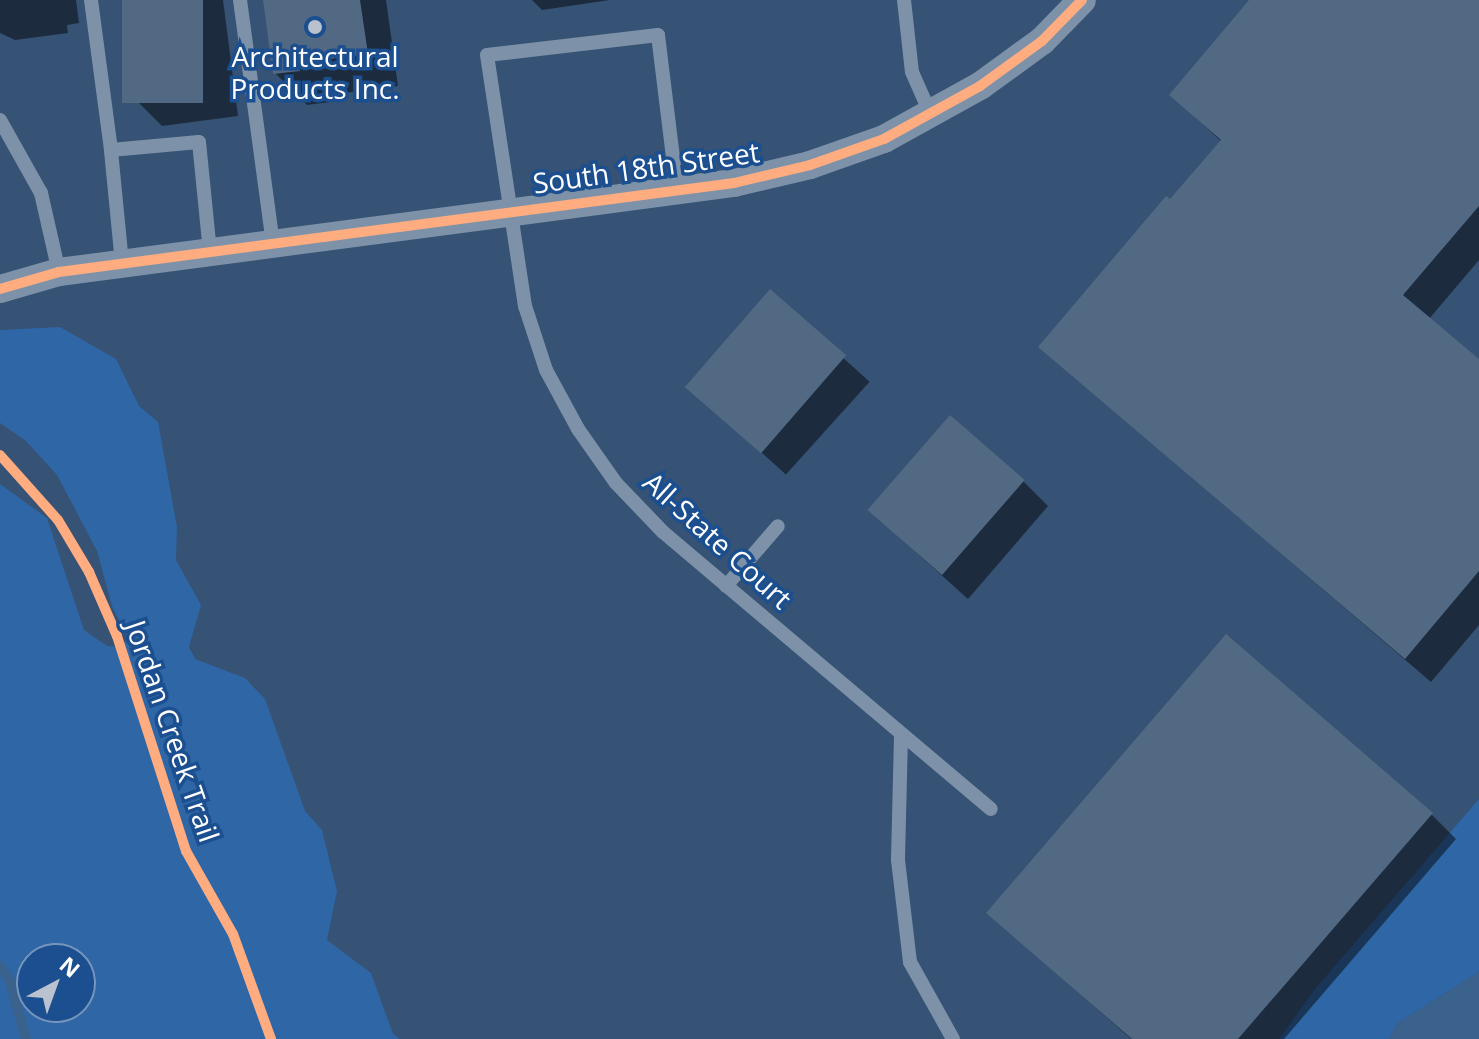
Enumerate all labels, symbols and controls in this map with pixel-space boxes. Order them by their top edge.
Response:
marker: Architectural Products Inc. [306,18,324,36]
place label: Architectural Products Inc. [230,39,400,105]
street label: South 18th Street [531,134,761,200]
street label: All-State Court [637,465,799,615]
street label: Jordan Creek Trail [119,616,227,846]
north arrow [16,943,96,1023]
text: N [54,949,87,984]

